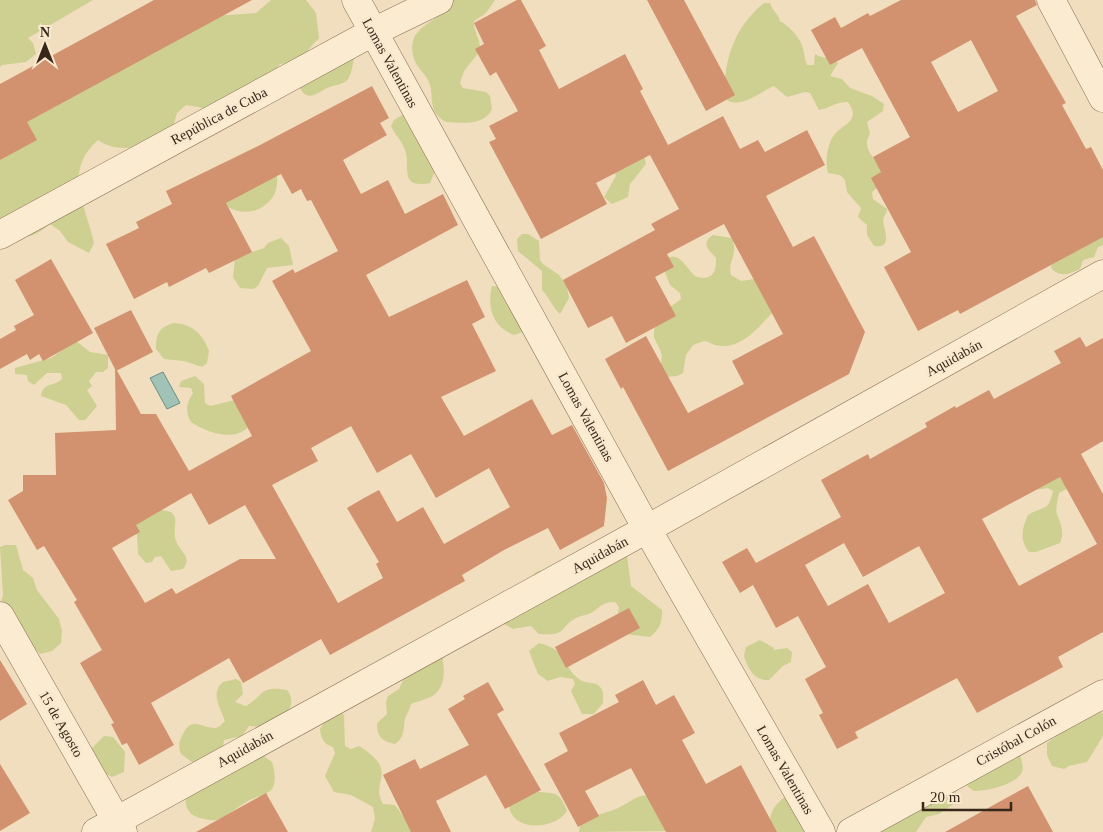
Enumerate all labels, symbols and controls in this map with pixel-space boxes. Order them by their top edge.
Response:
street label: Lomas Valentinas [359,16,421,110]
north arrow [20,20,70,70]
text: N [40,25,50,40]
street label: República de Cuba [168,84,270,148]
street label: Aquidabán [923,337,985,379]
street label: Lomas Valentinas [555,370,617,464]
street label: Aquidabán [569,534,631,576]
street label: 15 de Agosto [36,688,86,760]
street label: Cristóbal Colón [973,713,1059,769]
street label: Lomas Valentinas [754,723,816,817]
street label: Aquidabán [214,728,276,770]
scale bar [923,780,1010,812]
text: 20 m [930,789,961,805]

